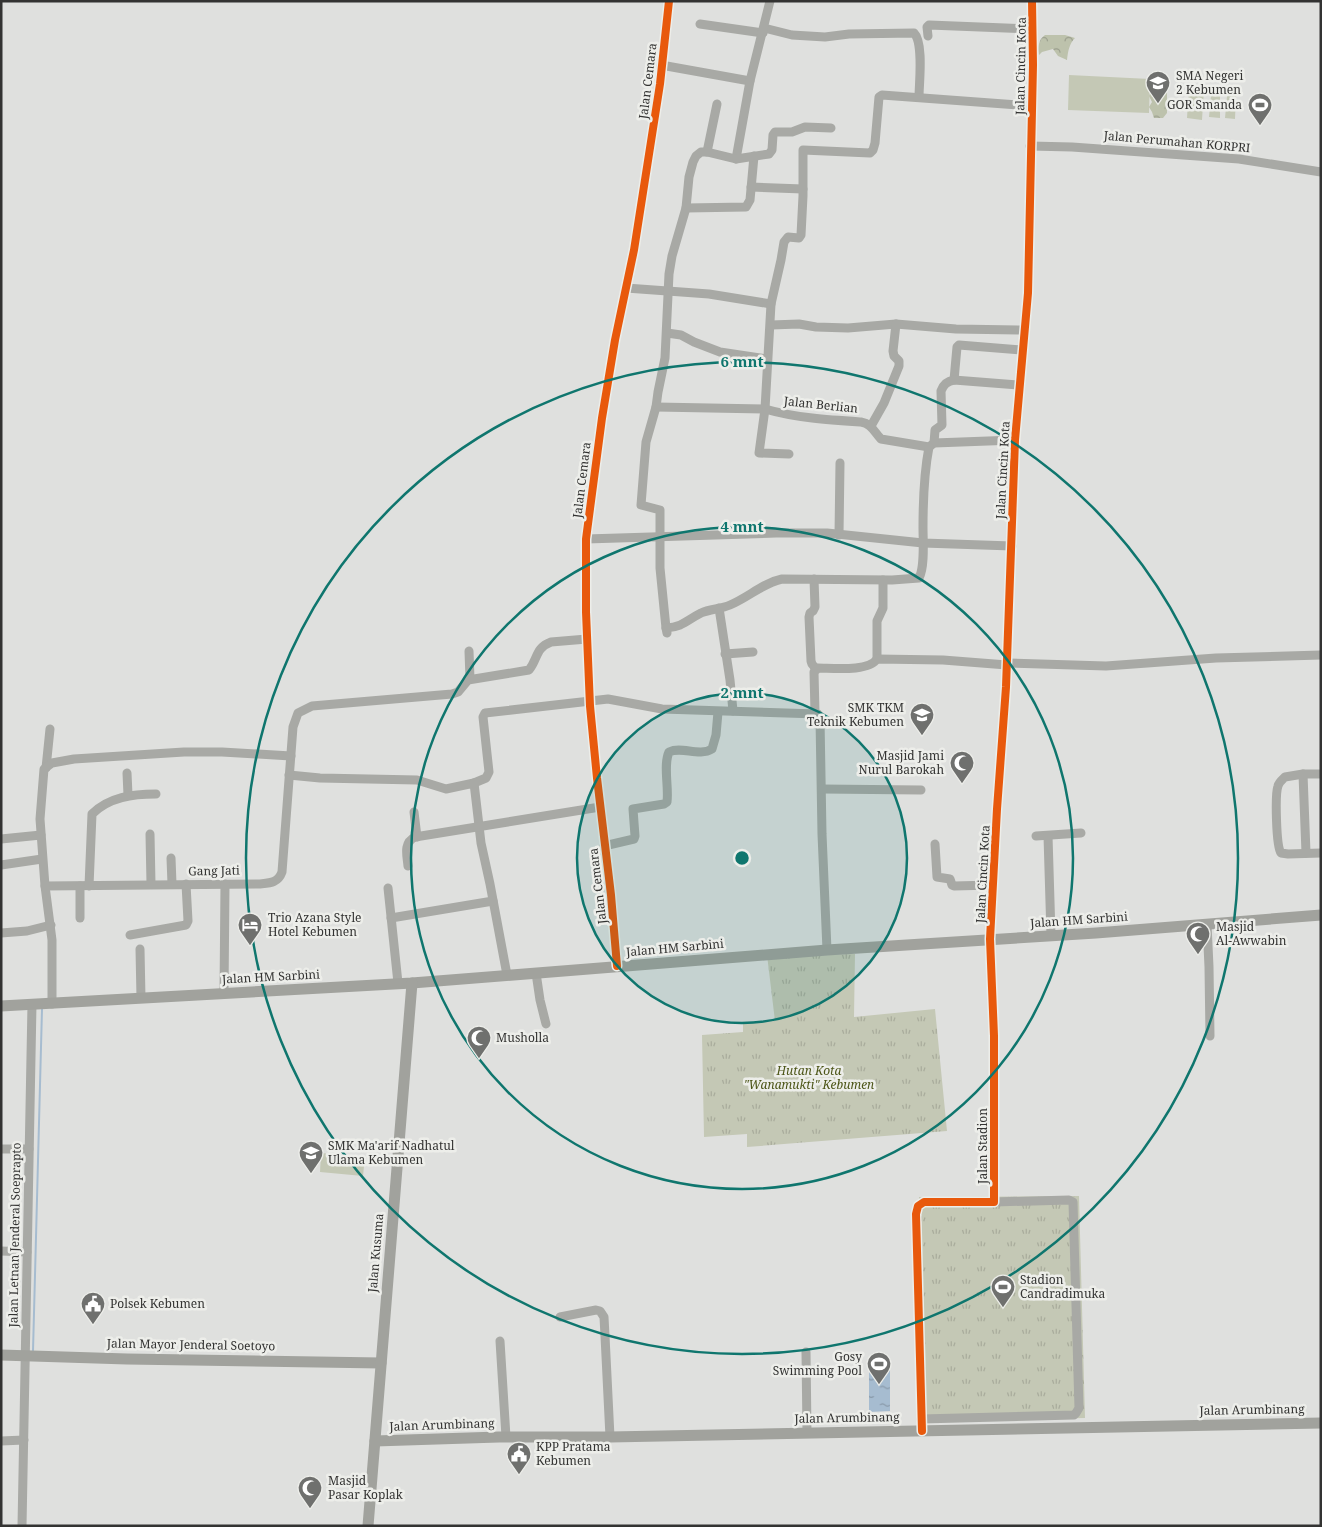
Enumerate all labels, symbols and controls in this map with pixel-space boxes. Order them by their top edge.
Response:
street label: Jalan Cincin Kota [1011,17,1030,116]
street label: Jalan Cemara [634,42,661,121]
place label: SMA Negeri 2 Kebumen [1176,67,1243,98]
school or university icon: SMA Negeri 2 Kebumen [1145,70,1171,104]
sports icon: GOR Smanda [1247,92,1273,126]
place label: GOR Smanda [1167,96,1242,113]
street label: Jalan Perumahan KORPRI [1102,127,1251,156]
text: 6 mnt [720,351,764,371]
street label: Jalan Berlian [782,392,859,417]
street label: Jalan Cincin Kota [991,420,1014,520]
street label: Jalan Cemara [568,441,595,520]
text: 4 mnt [720,516,764,536]
text: 2 mnt [720,682,764,702]
place label: SMK TKM Teknik Kebumen [807,699,904,730]
school or university icon: SMK TKM Teknik Kebumen [909,702,935,736]
place label: Masjid Jami Nurul Barokah [859,747,944,778]
mosque icon: Masjid Jami Nurul Barokah [949,750,975,784]
street label: Jalan Cincin Kota [971,824,994,924]
street label: Jalan Cemara [584,847,611,926]
centre of rings [733,849,751,867]
street label: Gang Jati [188,862,240,879]
street label: Jalan HM Sarbini [1028,908,1129,931]
place label: Trio Azana Style Hotel Kebumen [268,909,362,940]
hotel icon: Trio Azana Style Hotel Kebumen [237,912,263,946]
place label: Masjid Al-Awwabin [1216,918,1287,949]
mosque icon: Masjid Al-Awwabin [1185,921,1211,955]
street label: Jalan HM Sarbini [624,935,725,960]
street label: Jalan HM Sarbini [221,965,321,988]
mosque icon: Musholla [466,1025,492,1059]
place label: Musholla [496,1029,549,1046]
park label: Hutan Kota "Wanamukti" Kebumen [744,1062,874,1093]
street label: Jalan Stadion [974,1108,991,1185]
place label: SMK Ma'arif Nadhatul Ulama Kebumen [328,1137,455,1168]
school or university icon: SMK Ma'arif Nadhatul Ulama Kebumen [298,1140,324,1174]
street label: Jalan Letnan Jenderal Soeprapto [4,1142,25,1329]
street label: Jalan Kusuma [363,1212,387,1294]
place label: Stadion Candradimuka [1020,1271,1106,1302]
sports icon: Stadion Candradimuka [990,1274,1016,1308]
public building icon: Polsek Kebumen [80,1291,106,1325]
place label: Polsek Kebumen [110,1295,205,1312]
street label: Jalan Mayor Jenderal Soetoyo [106,1335,275,1354]
place label: Gosy Swimming Pool [773,1348,862,1379]
sports icon: Gosy Swimming Pool [866,1351,892,1385]
street label: Jalan Arumbinang [1198,1400,1305,1419]
street label: Jalan Arumbinang [793,1408,900,1427]
street label: Jalan Arumbinang [388,1414,495,1435]
place label: KPP Pratama Kebumen [536,1438,611,1469]
public building icon: KPP Pratama Kebumen [506,1441,532,1475]
place label: Masjid Pasar Koplak [328,1472,404,1503]
mosque icon: Masjid Pasar Koplak [297,1475,323,1509]

